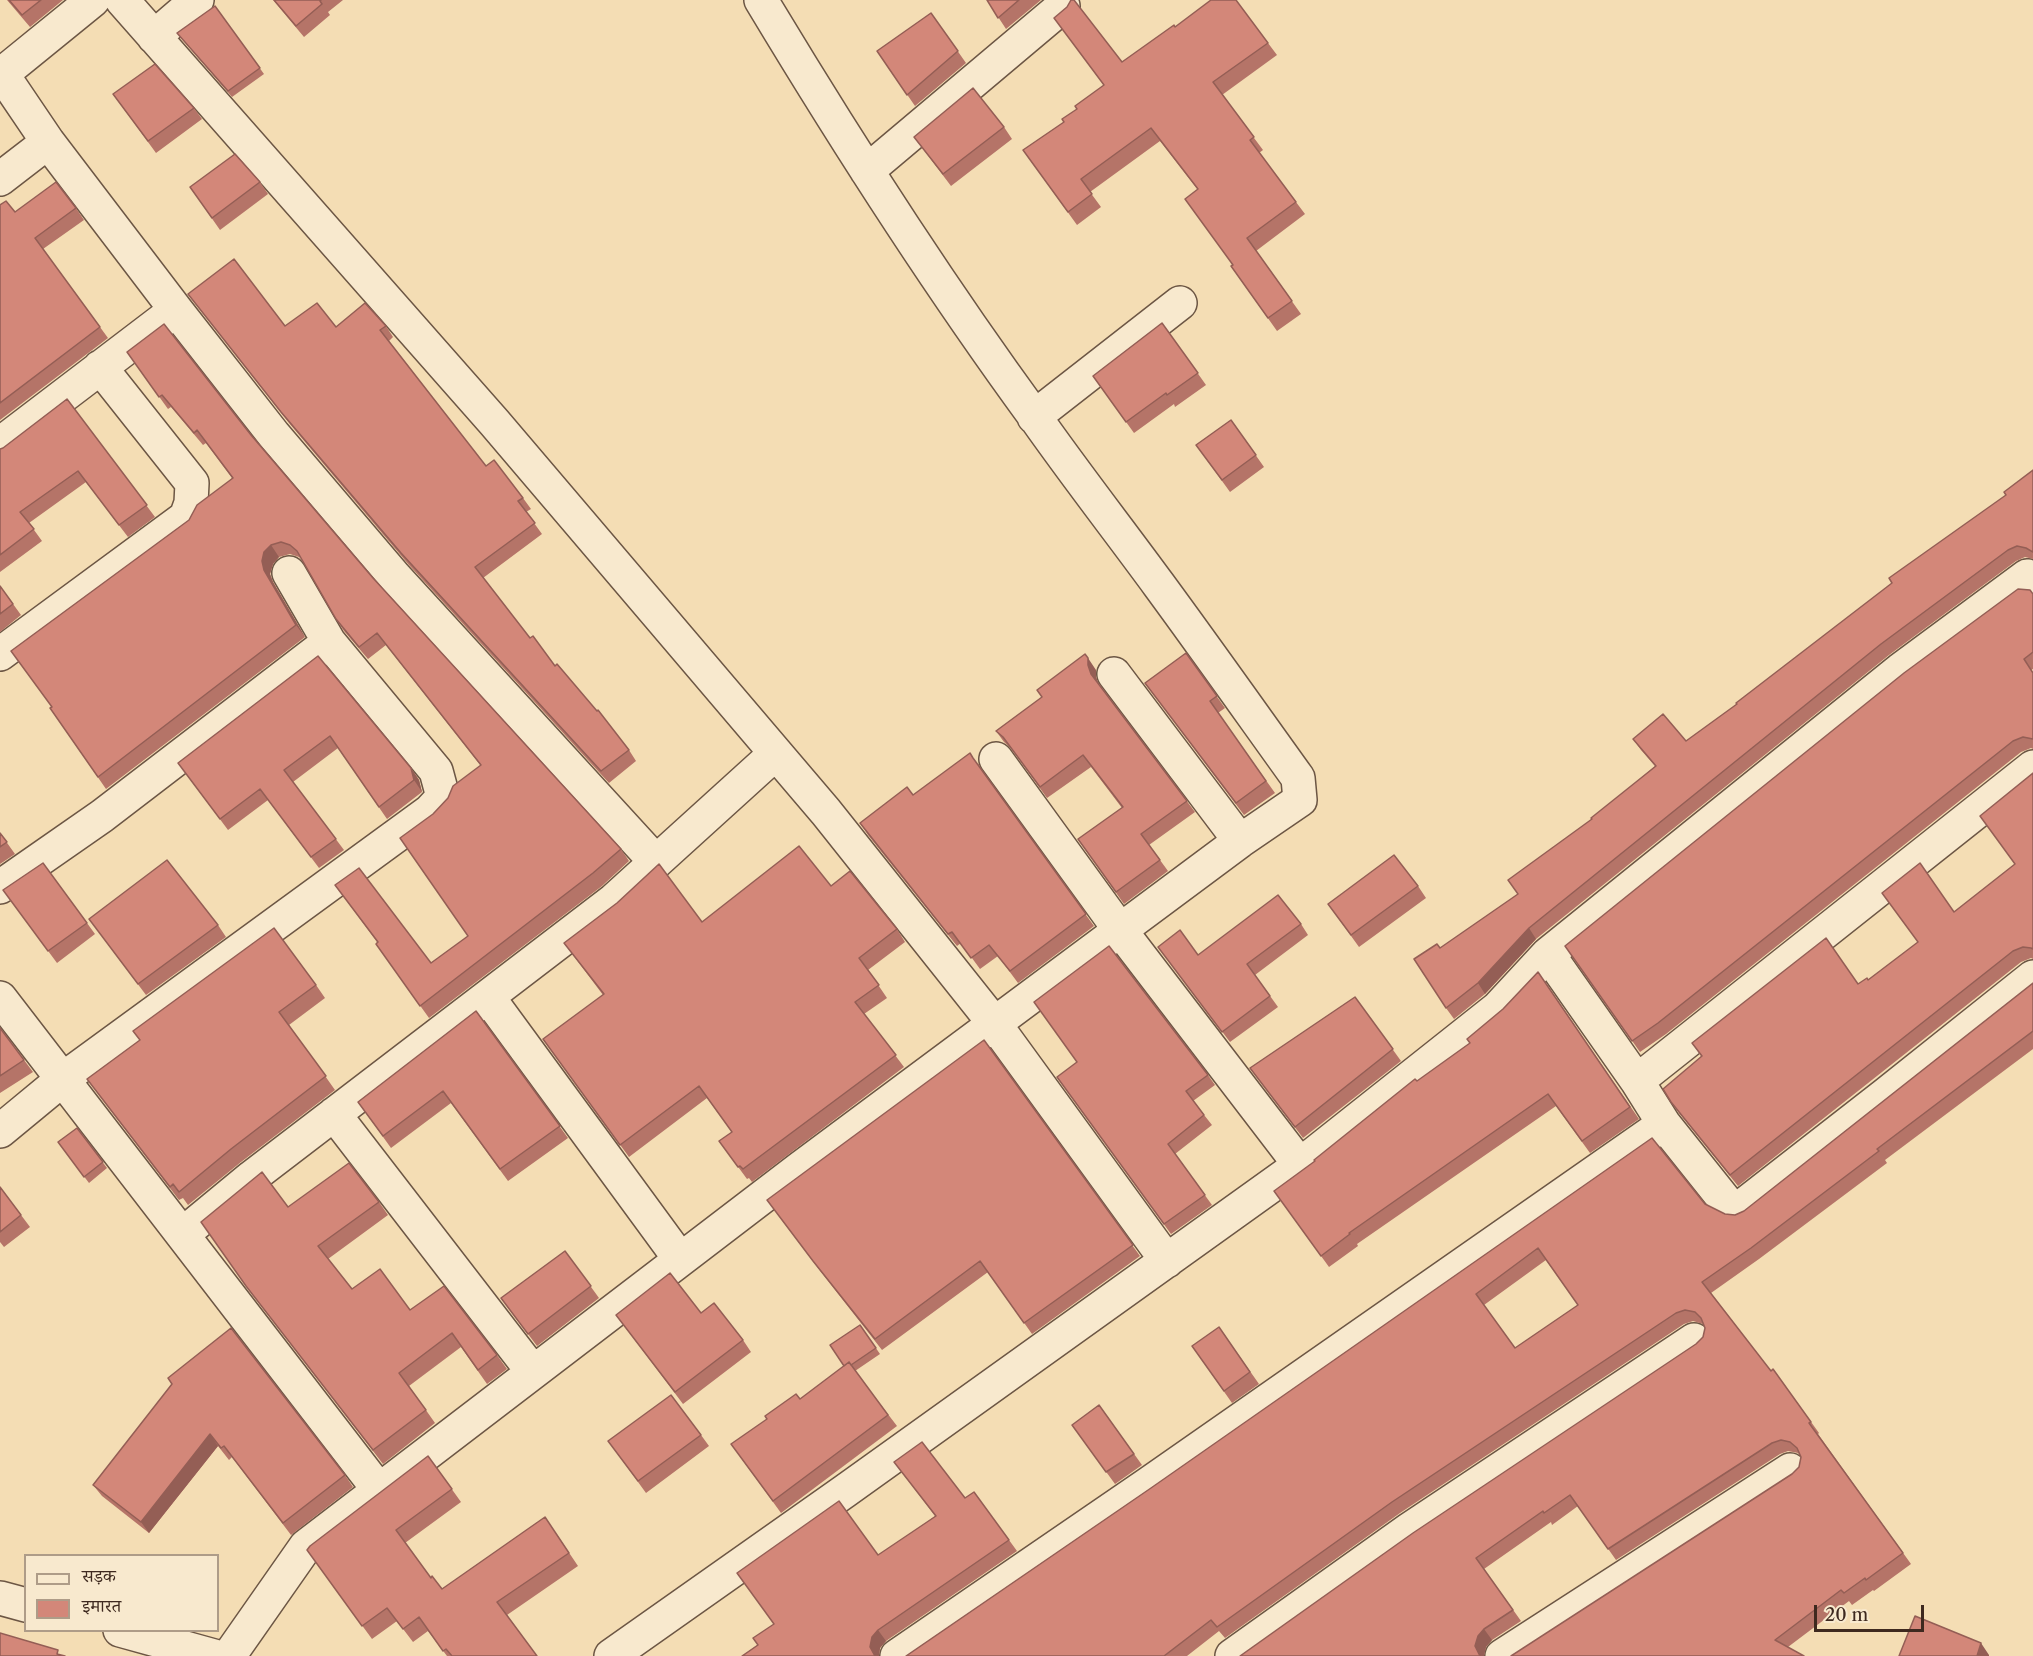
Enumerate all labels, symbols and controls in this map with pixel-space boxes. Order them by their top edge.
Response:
legend [24,1554,219,1632]
text: सड़क [82,1565,116,1587]
scale bar [1817,1593,1926,1631]
text: इमारत [82,1595,121,1617]
text: 20 m [1825,1604,1868,1626]

